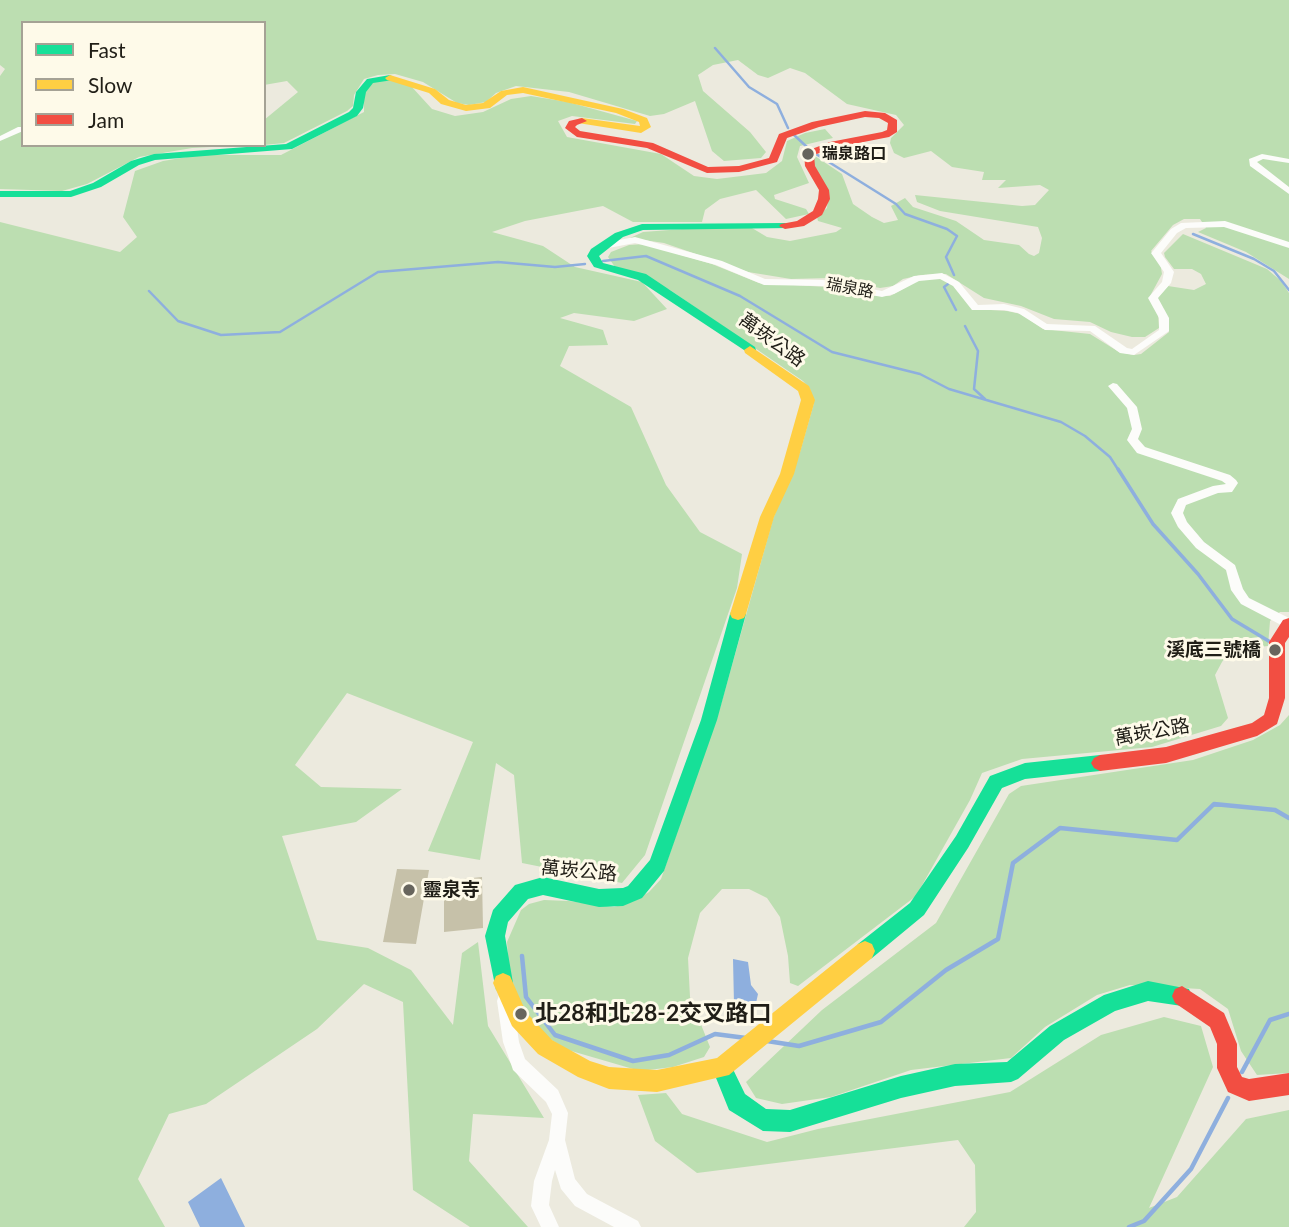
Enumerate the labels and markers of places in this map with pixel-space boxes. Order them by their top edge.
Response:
place label: 瑞泉路口 [822,144,886,164]
marker: 瑞泉路口 [800,146,816,162]
place label: 溪底三號橋 [1166,639,1261,661]
marker: 溪底三號橋 [1267,642,1283,658]
place label: 靈泉寺 [423,879,480,901]
marker: 靈泉寺 [401,882,417,898]
place label: 北28和北28-2交叉路口 [535,1000,771,1028]
marker: 北28和北28-2交叉路口 [513,1006,529,1022]

